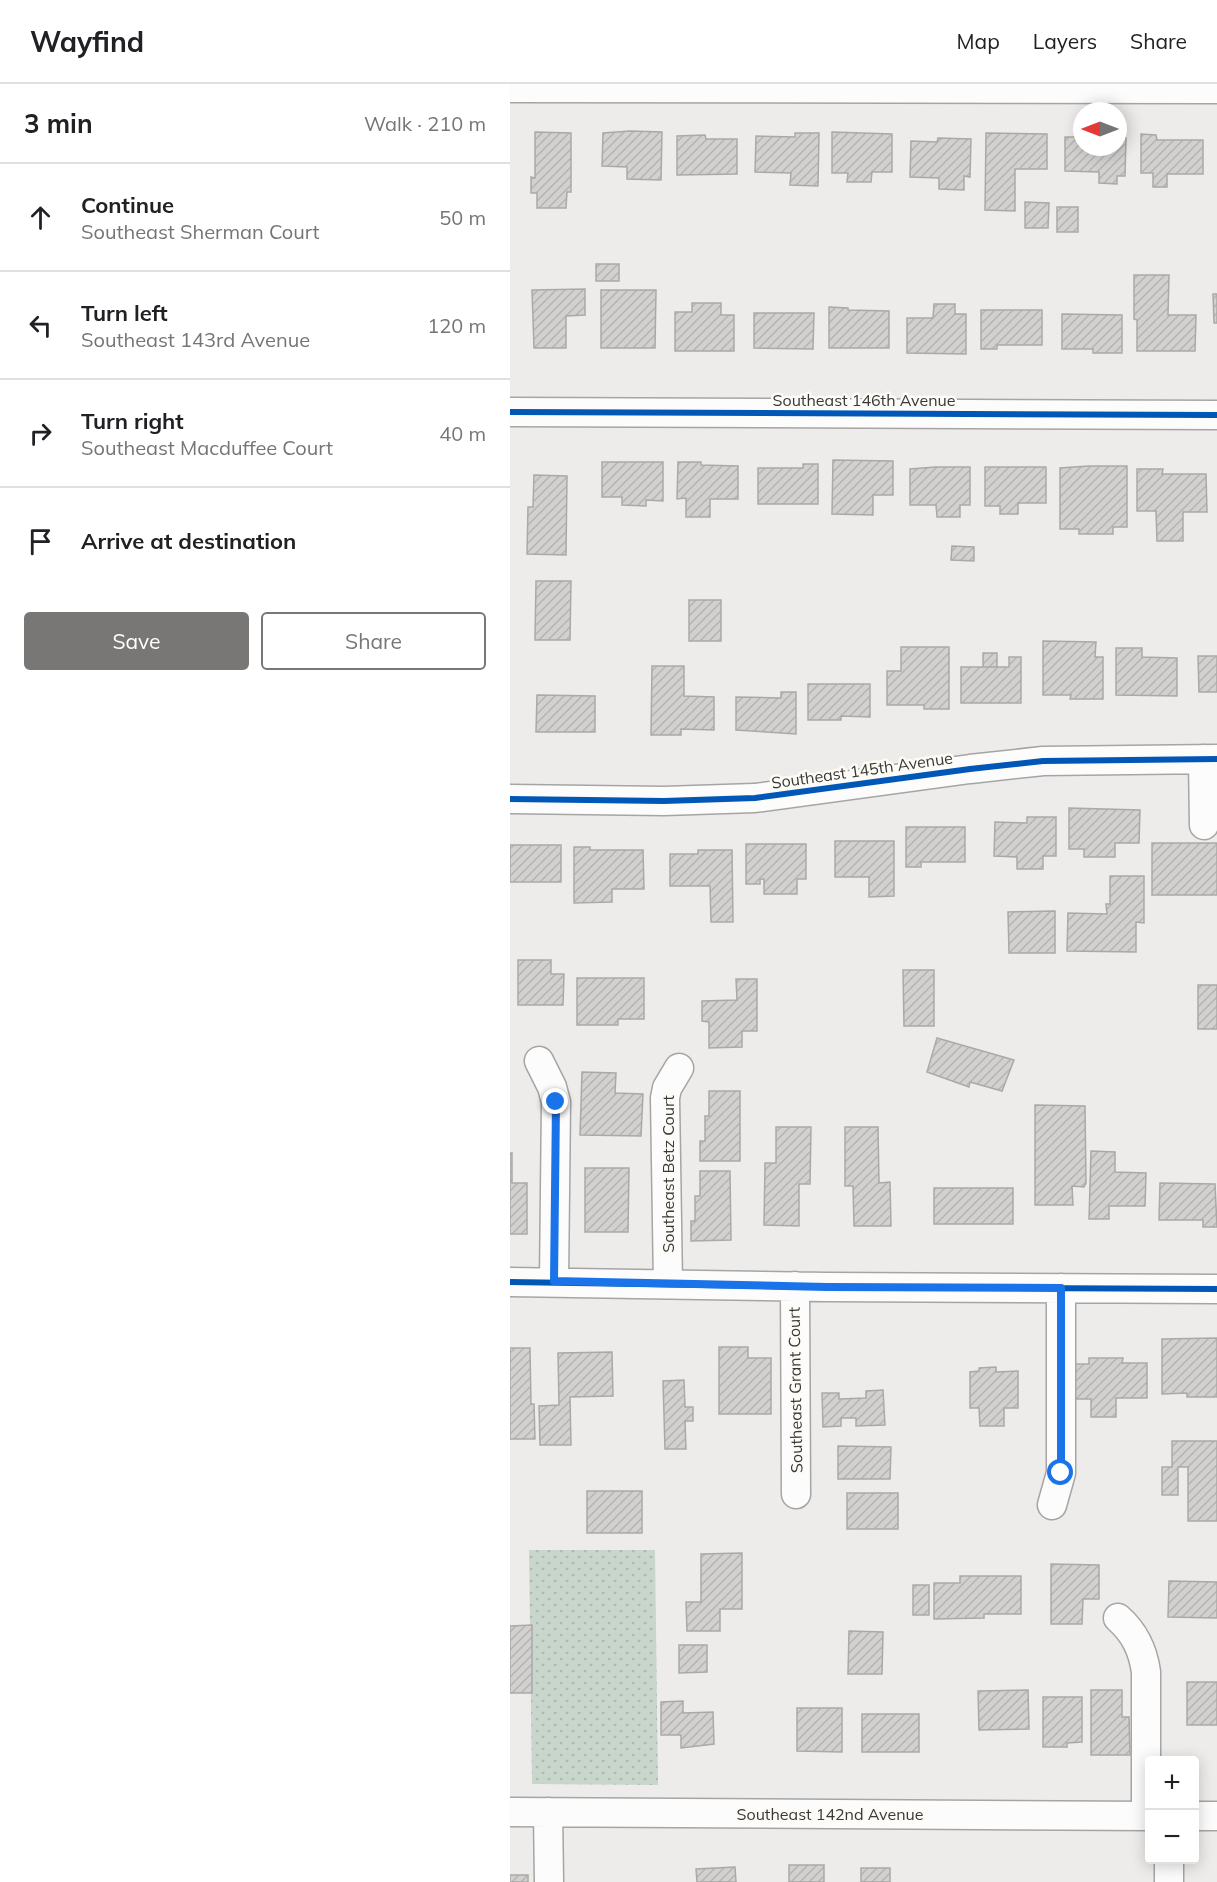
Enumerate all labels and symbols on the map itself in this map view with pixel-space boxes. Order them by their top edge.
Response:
north arrow [1073,102,1127,156]
street label: Southeast 146th Avenue [773,390,955,410]
street label: Southeast 145th Avenue [770,747,954,793]
route end [542,1088,568,1114]
street label: Southeast Betz Court [658,1095,678,1253]
street label: Southeast Grant Court [784,1306,806,1473]
route start [1047,1459,1073,1485]
street label: Southeast 142nd Avenue [737,1804,923,1824]

